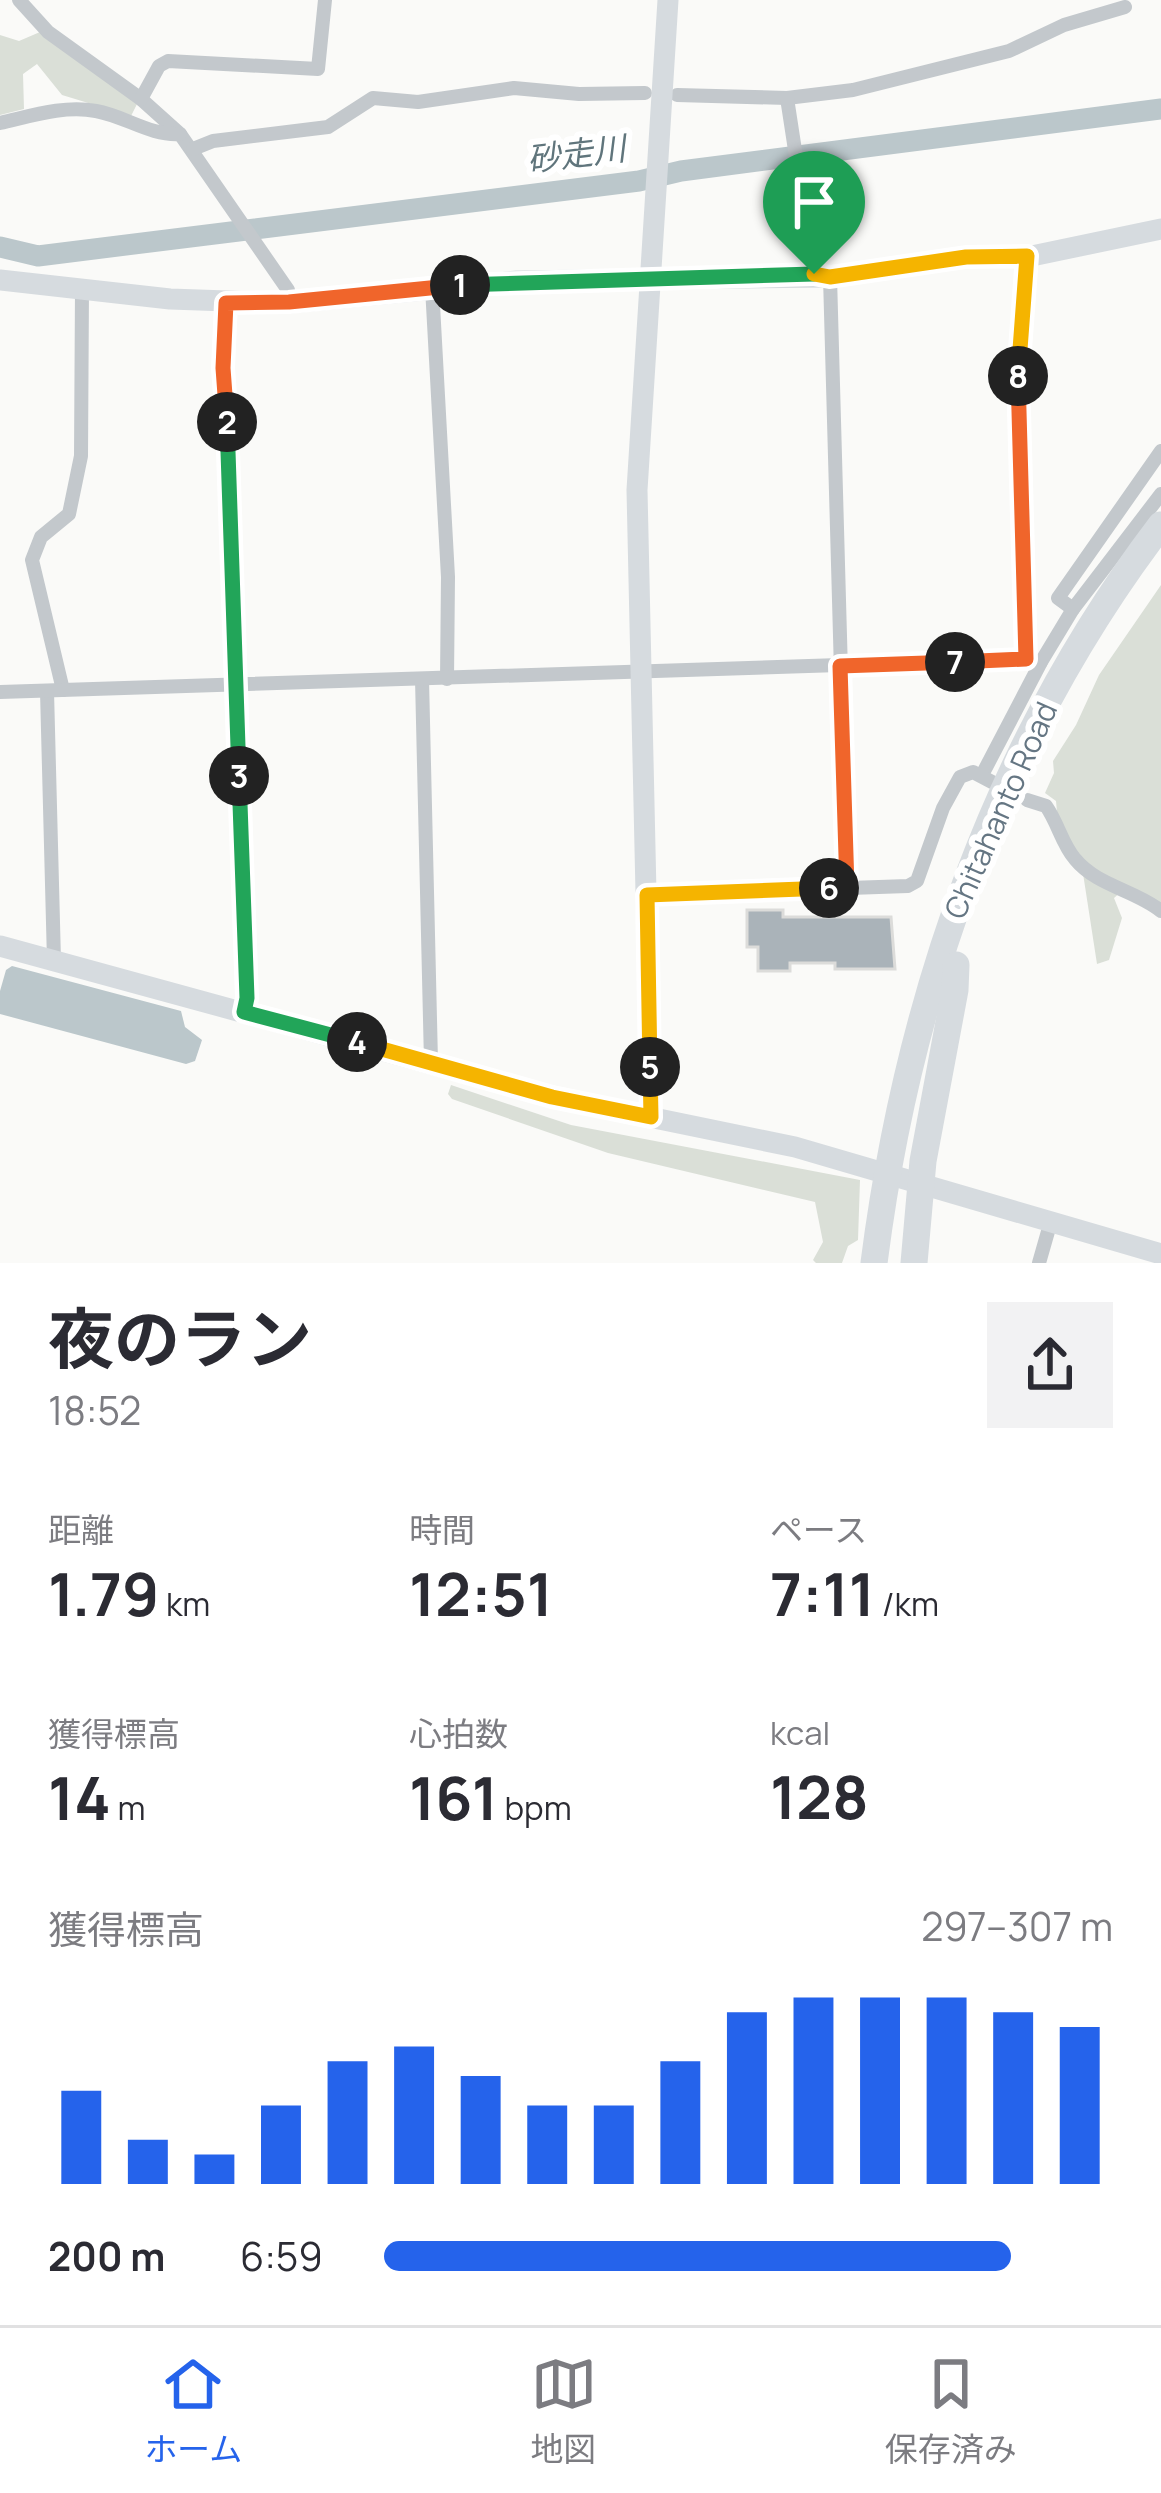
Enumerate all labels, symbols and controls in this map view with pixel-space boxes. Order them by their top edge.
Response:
water label: 砂走川 [524,124,631,181]
pin [763,151,865,274]
icon: arrive [781,169,847,235]
pin: 1 [430,255,490,315]
text: 1 [453,262,467,307]
pin: 8 [988,346,1048,406]
text: 8 [1008,353,1028,398]
pin: 2 [197,392,257,452]
text: 2 [217,399,237,444]
pin: 7 [925,632,985,692]
text: 7 [946,639,964,684]
street label: Chitahanto Road [934,695,1066,925]
pin: 3 [209,746,269,806]
text: 3 [229,753,249,798]
pin: 6 [799,858,859,918]
text: 6 [819,865,839,910]
pin: 4 [327,1012,387,1072]
text: 4 [347,1019,367,1064]
pin: 5 [620,1037,680,1097]
text: 5 [640,1044,660,1089]
text: 夜のラン [48,1293,312,1383]
button: share [987,1302,1113,1428]
text: 18:52 [48,1383,141,1437]
text: 距離 [48,1507,114,1552]
text: 時間 [409,1507,475,1552]
text: ペース [770,1507,867,1552]
text: 1.79 [48,1552,159,1634]
text: 12:51 [409,1552,553,1634]
text: 7:11 [770,1552,875,1634]
text: km [159,1581,210,1626]
text: /km [875,1581,939,1626]
text: kcal [770,1710,830,1755]
text: 獲得標高 [48,1711,180,1756]
text: 心拍数 [409,1711,508,1756]
text: 128 [770,1755,869,1837]
text: 14 [48,1756,111,1838]
text: 161 [409,1756,498,1838]
text: m [111,1785,145,1830]
text: bpm [498,1785,572,1830]
text: 297–307 m [921,1899,1113,1953]
text: 獲得標高 [48,1902,204,1956]
text: 200 m [48,2229,165,2283]
text: 6:59 [240,2229,323,2283]
tab: ホーム [144,2351,242,2471]
tab: 地図 [531,2351,597,2471]
tab: 保存済み [885,2351,1017,2471]

